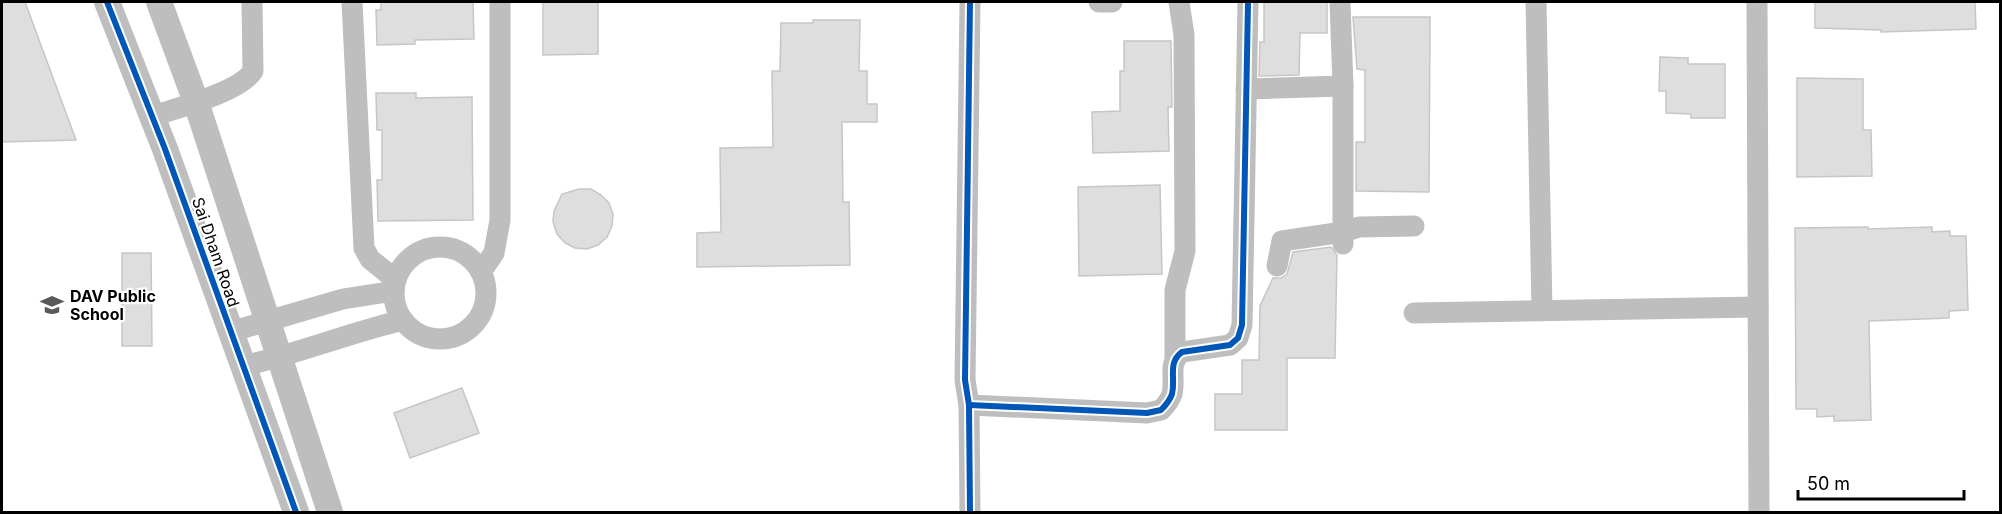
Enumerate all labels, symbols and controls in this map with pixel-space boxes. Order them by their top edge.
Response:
street label: Sai Dham Road [188,195,244,309]
place label: DAV Public School [70,286,156,324]
school or university icon: DAV Public School [39,292,65,318]
scale bar [1798,463,1964,501]
text: 50 m [1807,473,1850,494]

